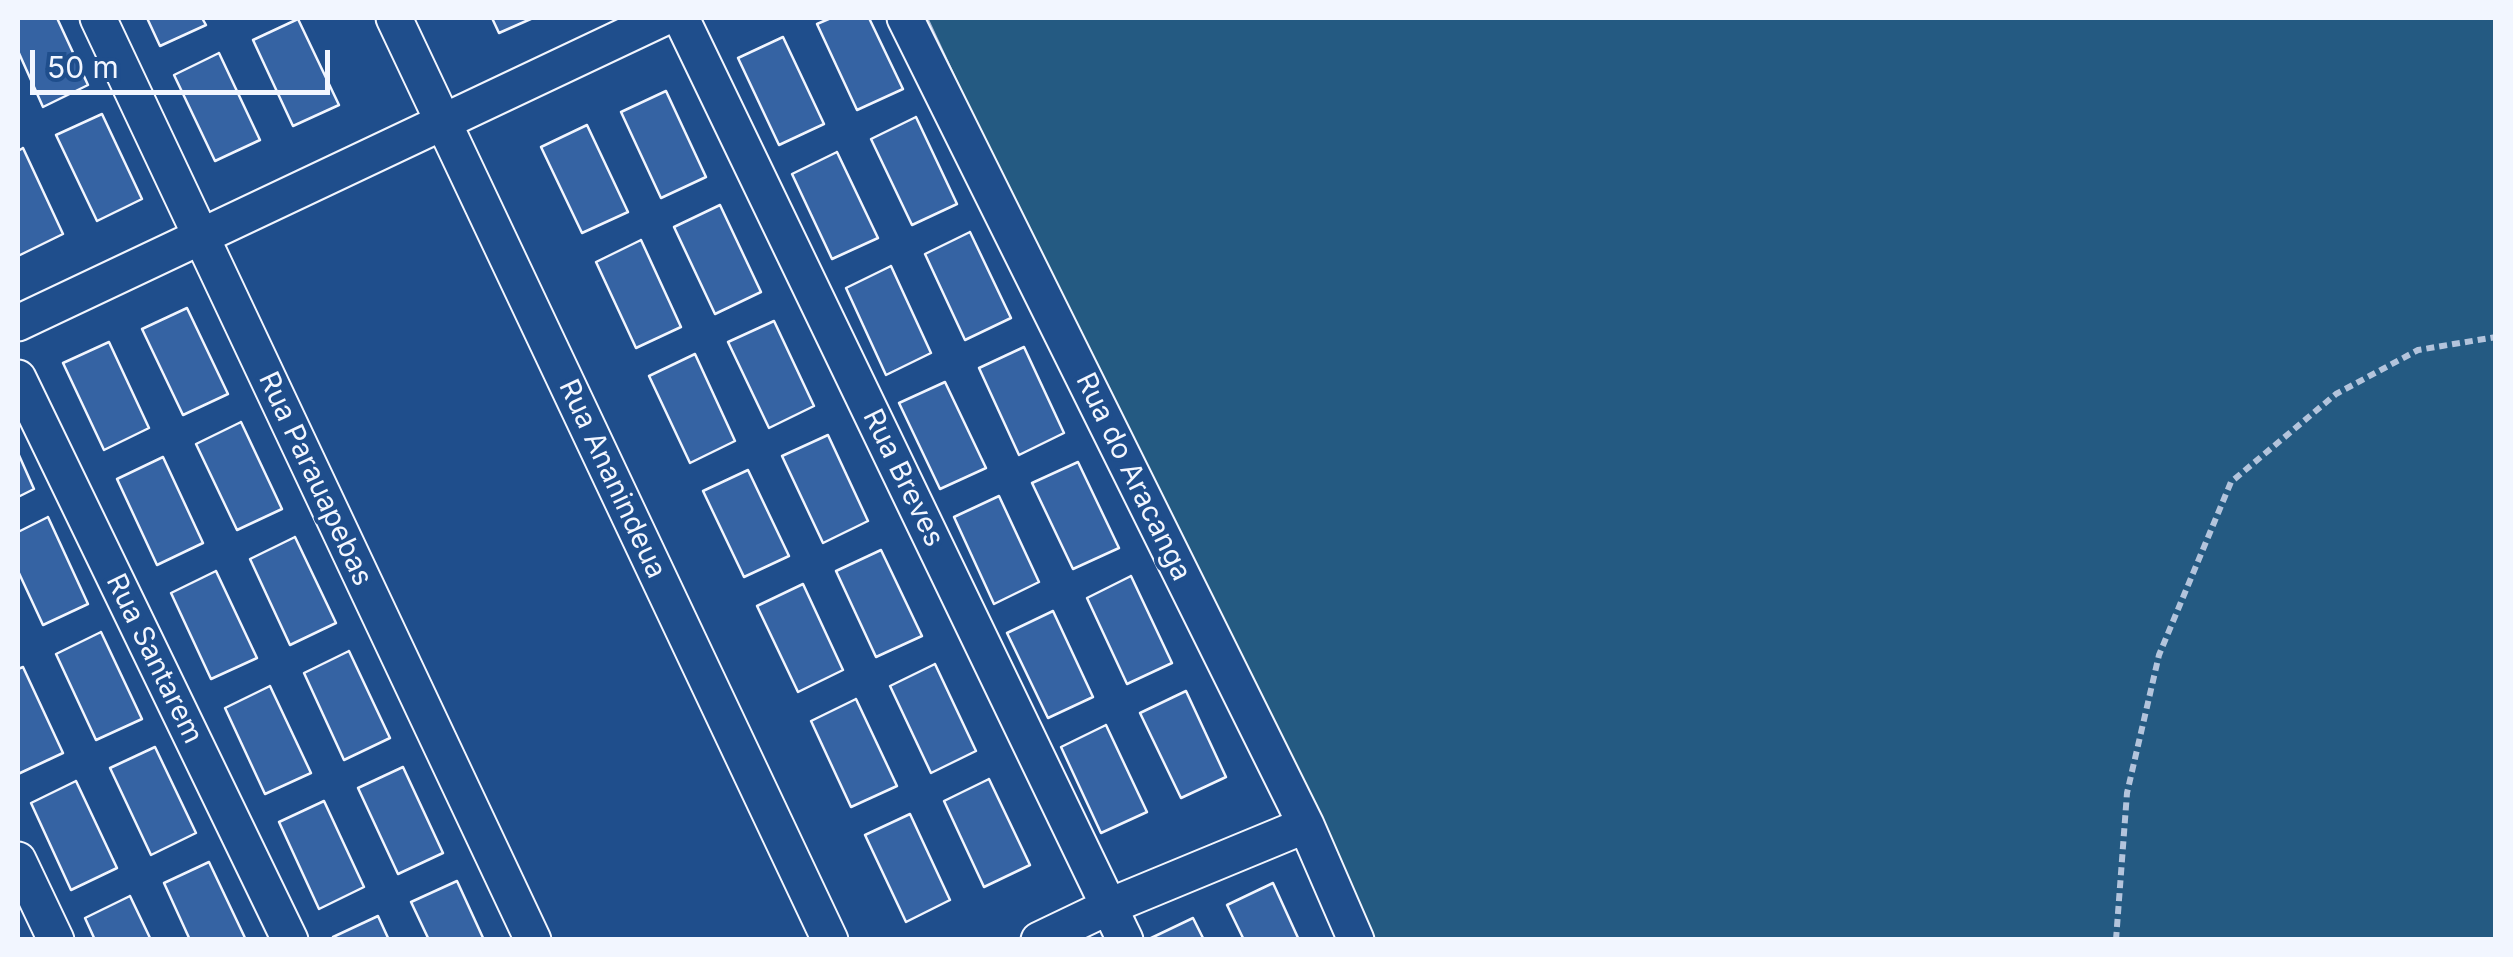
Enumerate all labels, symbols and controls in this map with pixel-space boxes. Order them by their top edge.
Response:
scale bar [35,30,335,92]
text: 50 m [47,49,119,85]
street label: Rua Parauapebas [251,367,379,591]
street label: Rua do Aracanga [1068,368,1198,586]
street label: Rua Ananindeua [551,374,673,584]
street label: Rua Breves [855,404,951,552]
street label: Rua Santarem [98,569,210,749]

